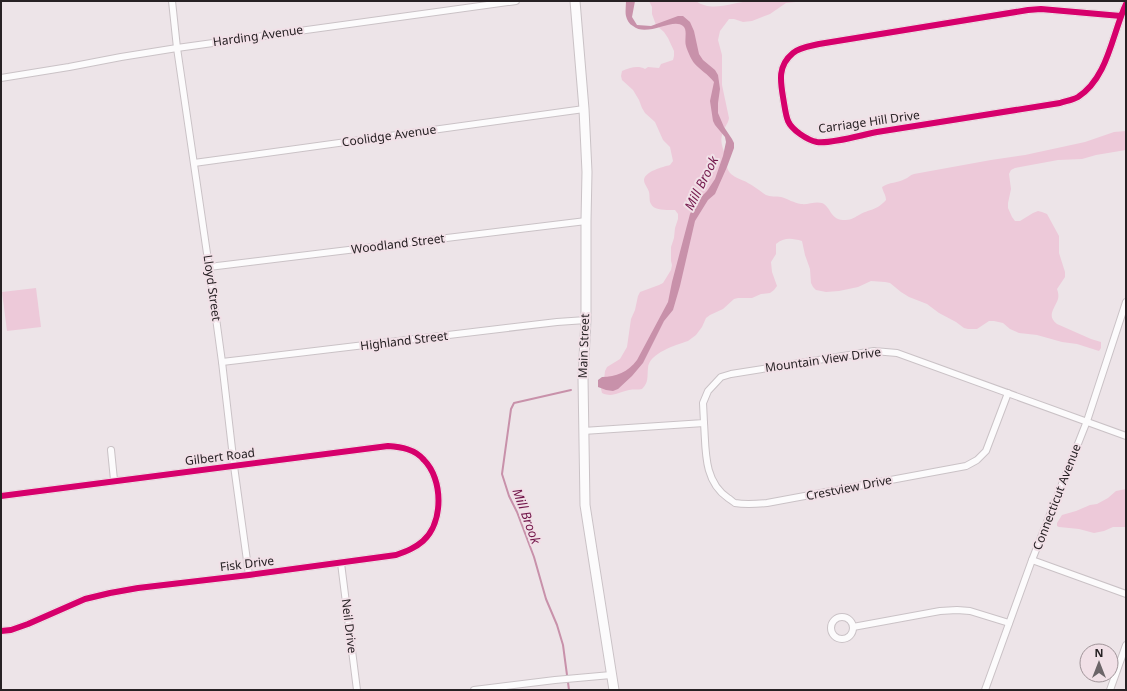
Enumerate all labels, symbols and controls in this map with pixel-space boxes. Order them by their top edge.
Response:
street label: Harding Avenue [212,21,304,50]
street label: Carriage Hill Drive [817,106,921,137]
street label: Coolidge Avenue [341,120,437,151]
water label: Mill Brook [680,153,722,213]
street label: Woodland Street [350,229,446,258]
street label: Lloyd Street [199,254,226,323]
street label: Main Street [574,313,593,379]
street label: Highland Street [359,327,449,354]
street label: Mountain View Drive [764,343,882,376]
street label: Connecticut Avenue [1028,441,1085,552]
street label: Gilbert Road [184,444,256,469]
street label: Crestview Drive [805,471,893,504]
water label: Mill Brook [509,486,546,547]
street label: Fisk Drive [219,552,275,575]
street label: Neil Drive [338,598,361,654]
north arrow [1079,643,1119,683]
text: N [1095,645,1103,660]

